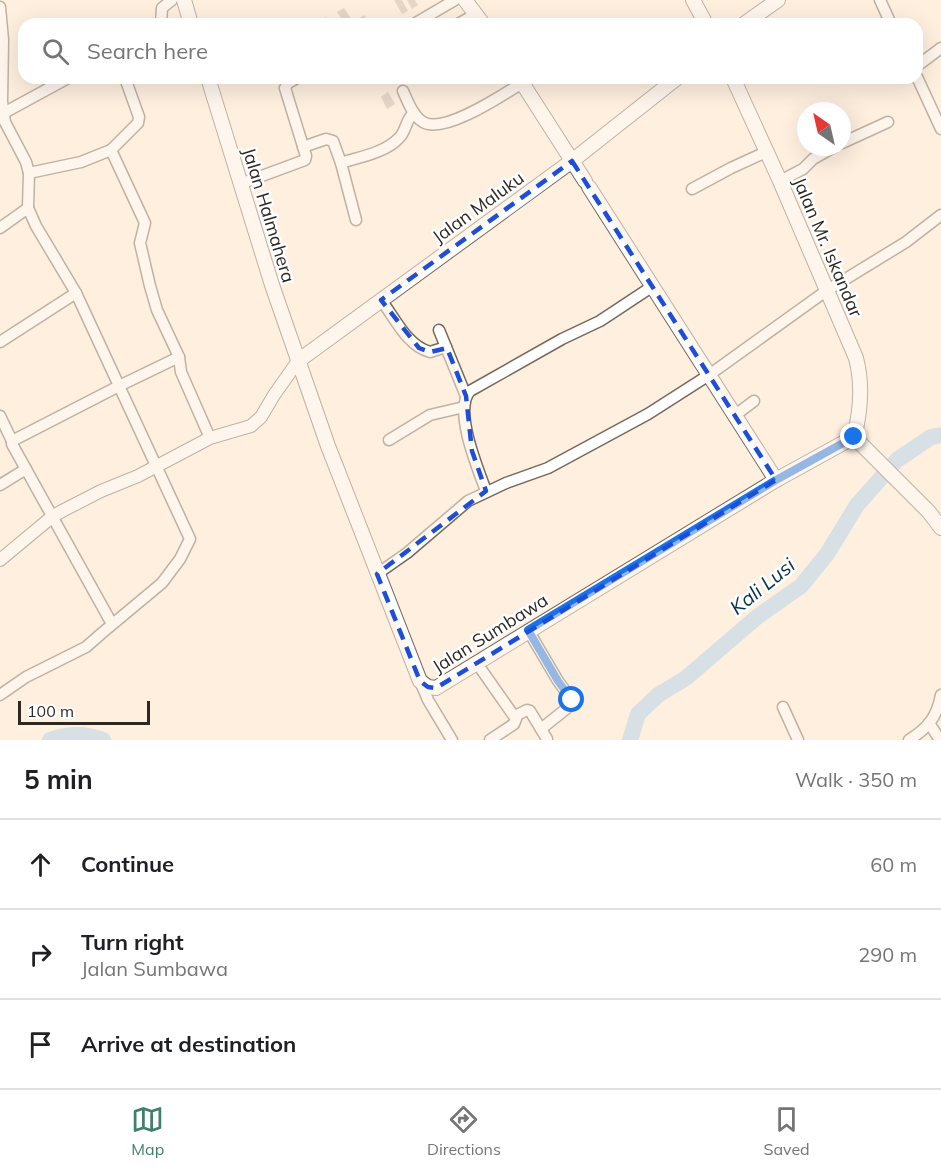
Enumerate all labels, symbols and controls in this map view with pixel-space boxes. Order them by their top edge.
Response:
search box [18,18,923,84]
icon: search [39,35,72,68]
text: Search here [87,37,208,65]
north arrow [797,102,851,156]
street label: Jalan Halmahera [238,145,300,285]
street label: Jalan Maluku [428,166,528,248]
street label: Jalan Mr. Iskandar [788,174,868,321]
route end [840,423,866,449]
water label: Kali Lusi [724,552,800,620]
street label: Jalan Sumbawa [428,588,552,678]
route start [558,686,584,712]
scale bar [18,698,150,726]
text: 100 m [27,701,74,721]
text: 5 min [24,763,93,796]
text: Walk · 350 m [795,767,917,792]
icon: ahead [24,848,57,881]
text: Continue [81,850,174,878]
text: 60 m [870,852,917,877]
text: Turn right [81,928,184,956]
icon: right [24,938,57,971]
text: 290 m [858,942,917,967]
text: Jalan Sumbawa [81,956,228,981]
icon: arrive [24,1028,57,1061]
text: Arrive at destination [81,1030,296,1058]
tab: Map [131,1103,164,1159]
tab: Directions [427,1103,501,1159]
tab: Saved [764,1103,810,1159]

